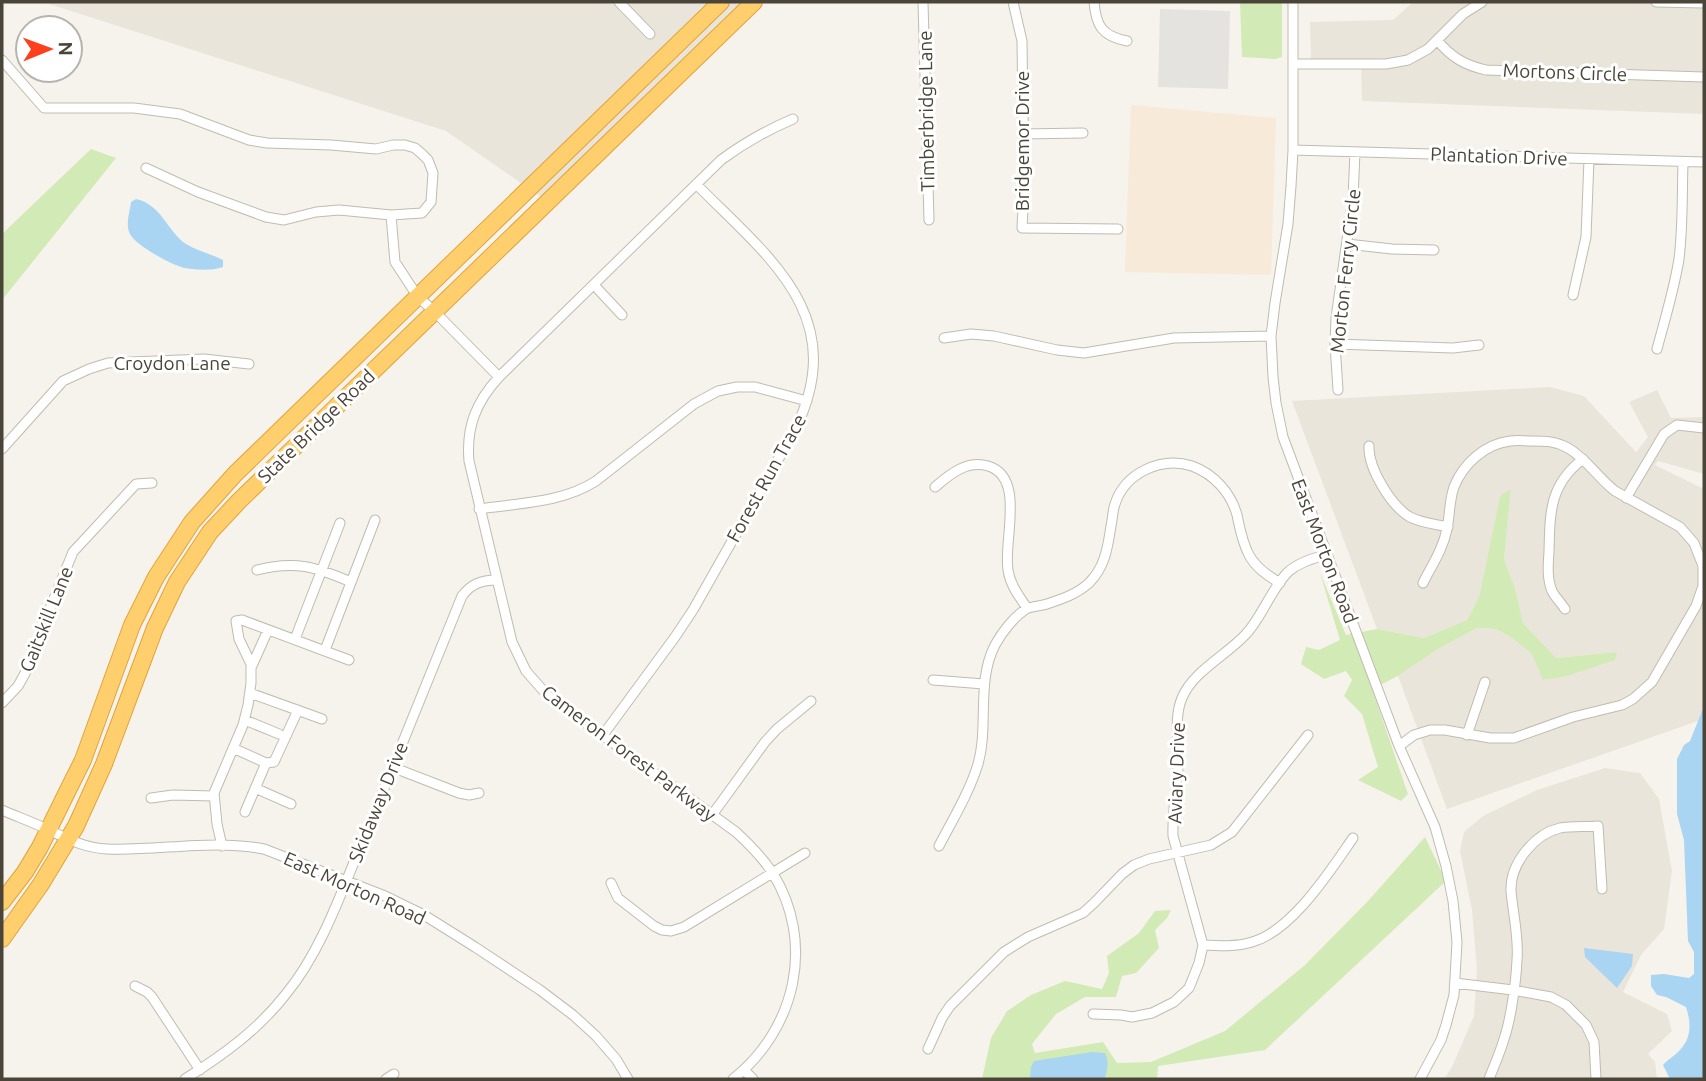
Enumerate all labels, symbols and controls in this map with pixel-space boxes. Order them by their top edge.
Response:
north arrow [14,14,84,84]
street label: Timberbridge Lane [914,30,938,192]
text: N [55,41,77,56]
street label: Mortons Circle [1502,59,1628,85]
street label: Bridgemor Drive [1011,71,1033,211]
street label: Plantation Drive [1430,143,1568,169]
street label: Morton Ferry Circle [1325,188,1365,354]
street label: Croydon Lane [113,352,231,374]
street label: State Bridge Road [253,365,379,487]
street label: Forest Run Trace [722,410,810,546]
street label: East Morton Road [1287,476,1363,626]
street label: Gaitskill Lane [15,563,77,675]
street label: Cameron Forest Parkway [538,680,720,826]
street label: Aviary Drive [1163,722,1189,824]
street label: Skidaway Drive [344,739,412,865]
street label: East Morton Road [281,847,429,929]

